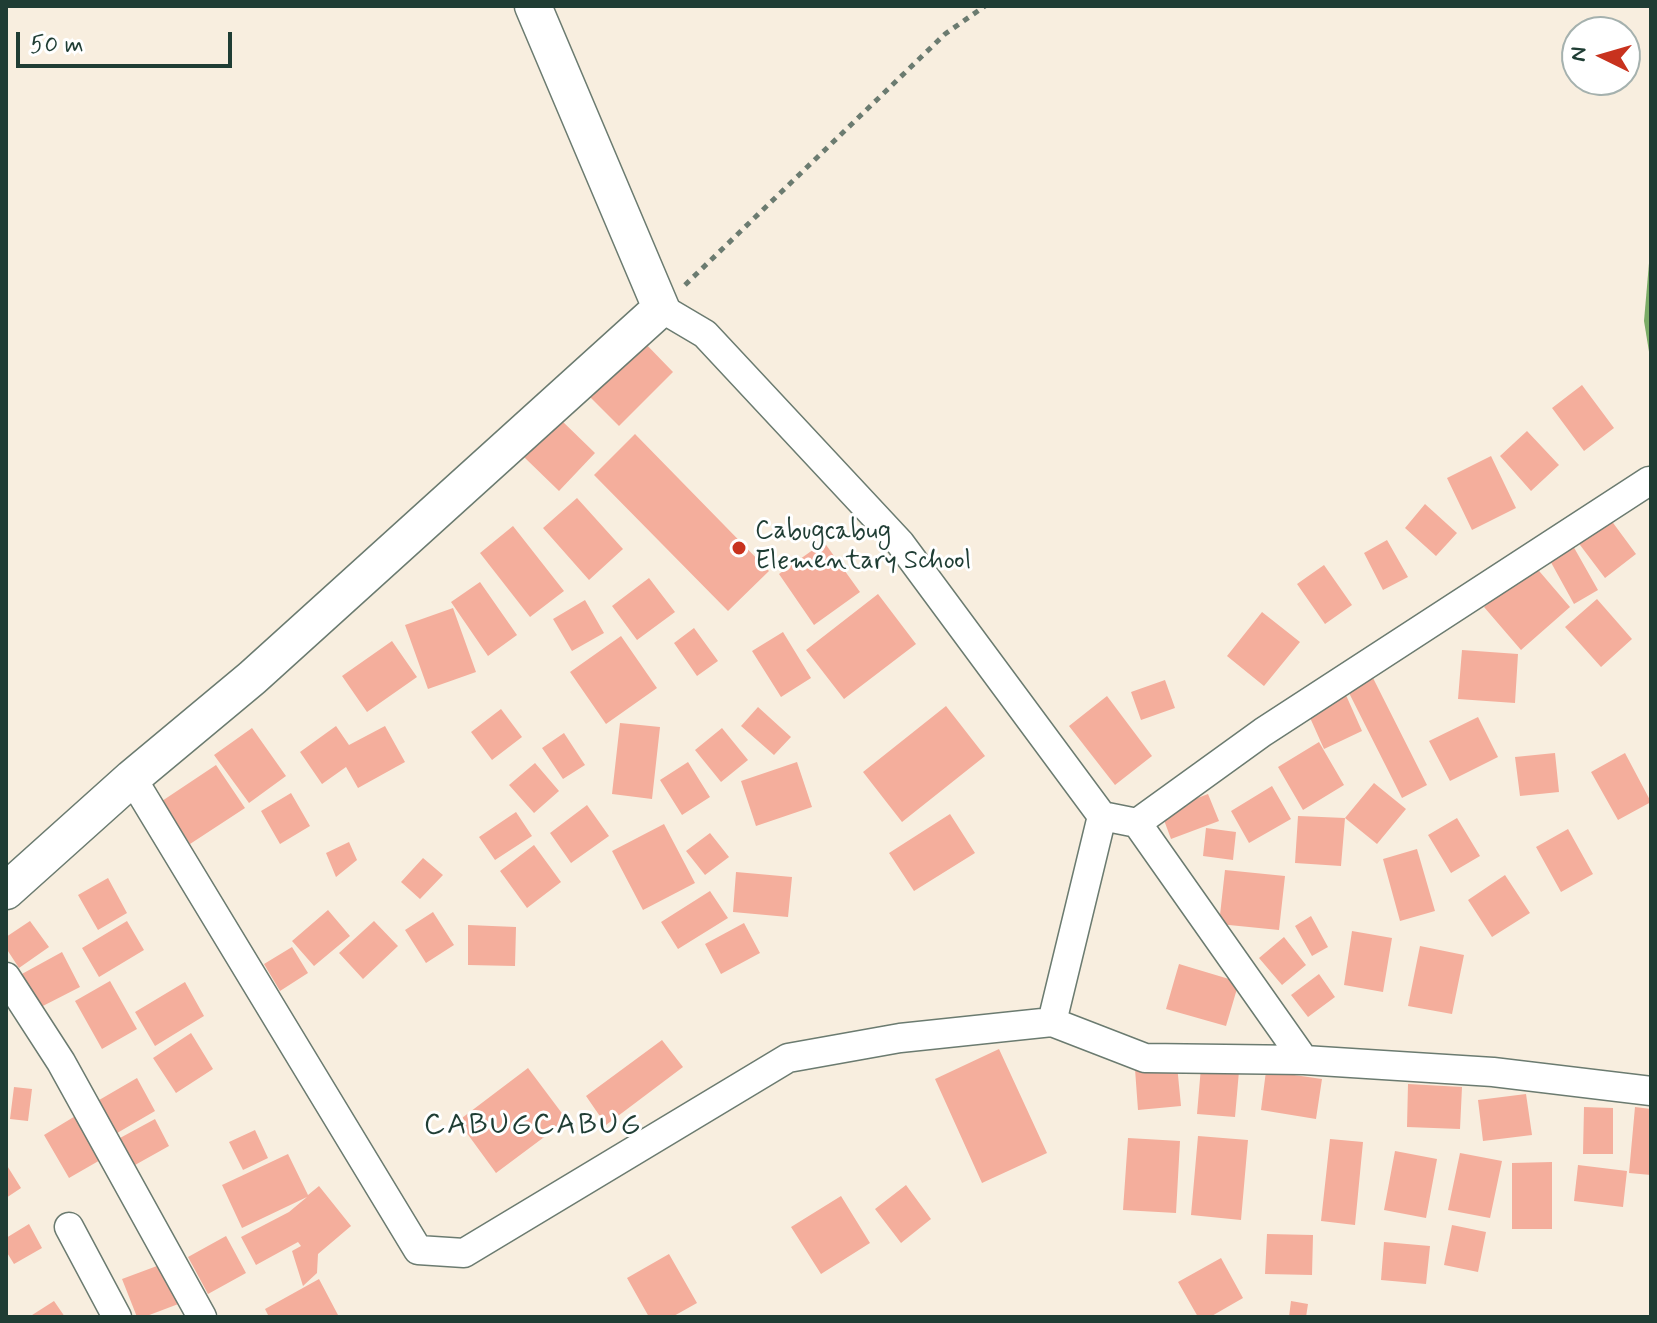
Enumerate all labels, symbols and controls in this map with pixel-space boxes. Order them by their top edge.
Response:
scale bar [20,16,236,66]
north arrow [1561,16,1641,96]
text: 50 m [30,30,84,61]
text: N [1564,46,1594,63]
place label: Cabugcabug Elementary School [755,517,971,578]
marker: Cabugcabug Elementary School [730,539,748,557]
district label: CABUGCABUG [424,1109,642,1145]

